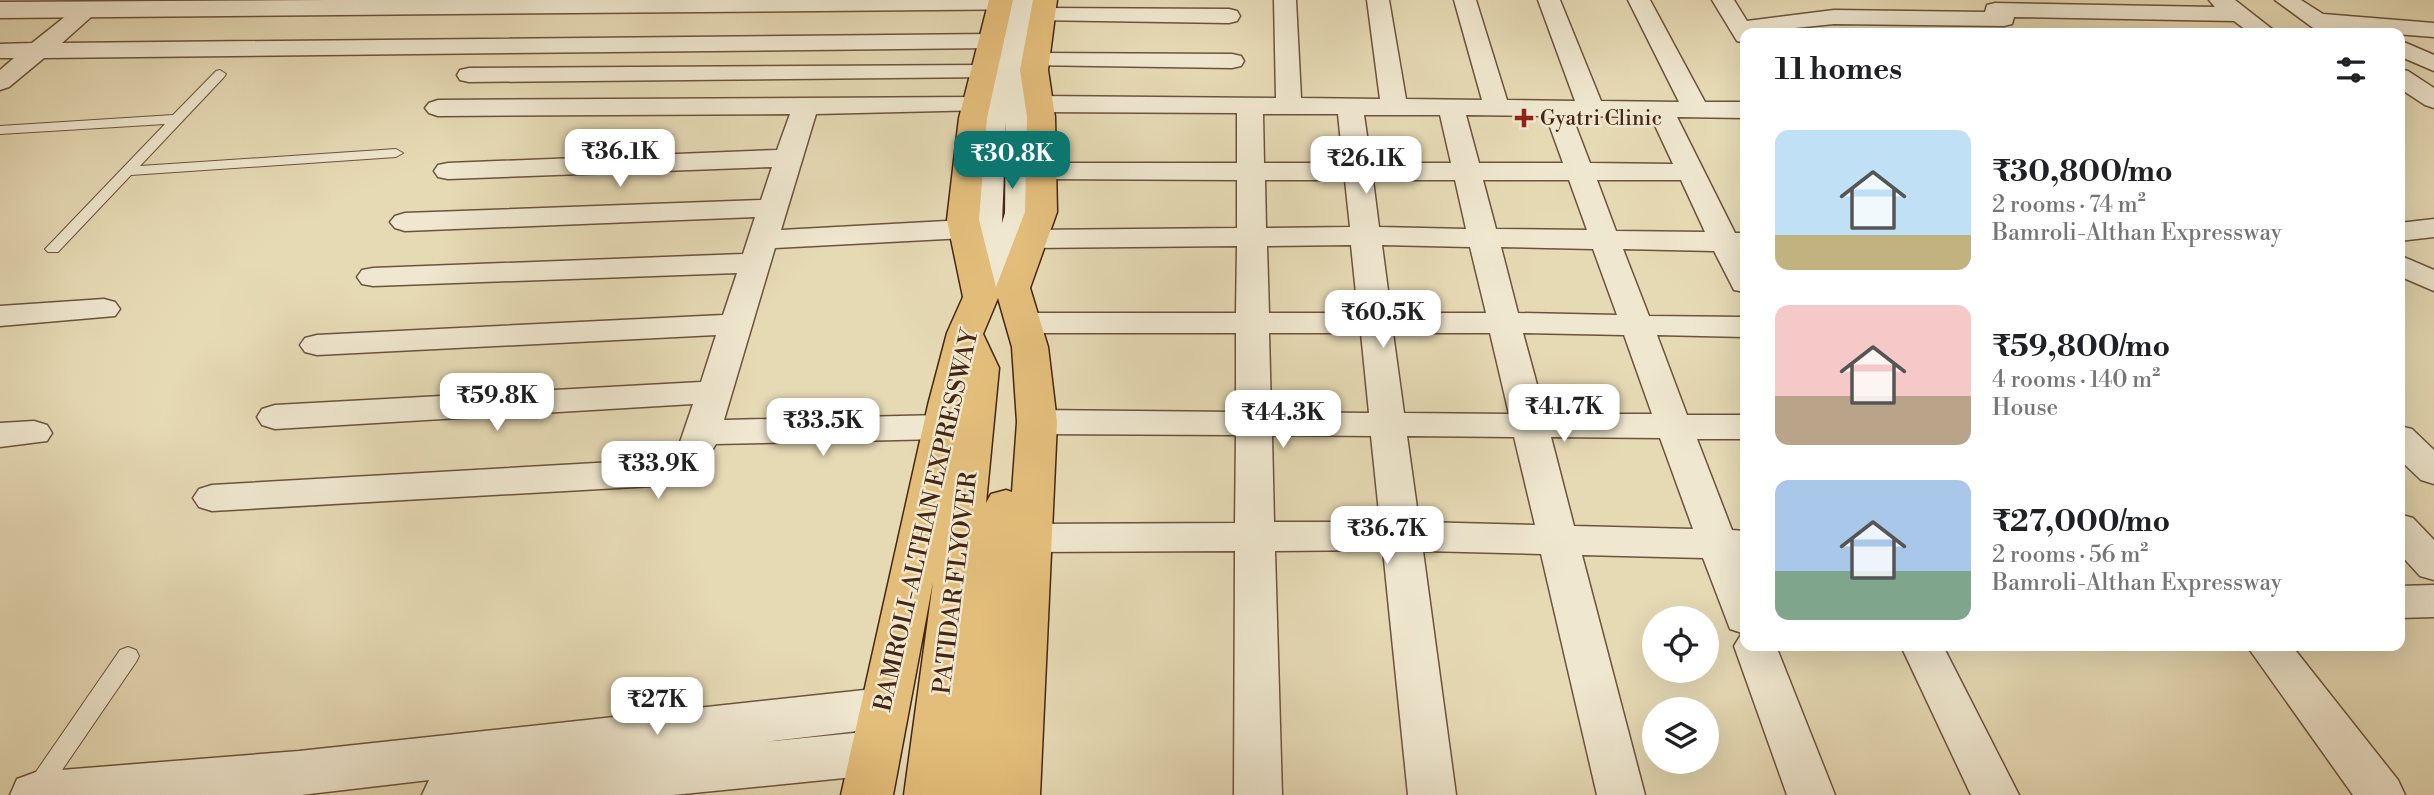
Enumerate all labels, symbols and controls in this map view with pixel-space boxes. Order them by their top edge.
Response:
text: 11 homes [1775,51,1902,89]
icon: filters [2332,51,2370,89]
place label: Gyatri Clinic [1540,106,1662,132]
marker: Gyatri Clinic [1514,108,1534,128]
pin: ₹36.1K [563,130,677,189]
pin: ₹30.8K [955,132,1069,191]
pin: ₹26.1K [1309,136,1423,196]
text: ₹36.1K [581,138,659,166]
text: ₹30.8K [970,140,1054,168]
text: ₹26.1K [1327,145,1405,173]
text: ₹30,800/mo [1992,153,2173,191]
icon: home [1831,158,1915,242]
text: 2 rooms · 74 m² [1992,191,2146,219]
text: Bamroli-Althan Expressway [1992,219,2282,247]
pin: ₹60.5K [1326,290,1440,350]
text: ₹60.5K [1341,299,1425,327]
street label: BAMROLI-ALTHAN EXPRESSWAY [868,325,986,715]
text: ₹59,800/mo [1992,328,2170,366]
icon: home [1831,333,1915,417]
text: 4 rooms · 140 m² [1992,366,2160,394]
pin: ₹59.8K [440,374,554,433]
text: ₹59.8K [456,382,538,410]
pin: ₹41.7K [1507,384,1621,444]
pin: ₹44.3K [1226,391,1340,450]
text: ₹41.7K [1525,393,1603,421]
text: House [1992,394,2058,422]
pin: ₹33.5K [766,398,880,458]
text: ₹44.3K [1241,399,1325,427]
text: ₹33.5K [783,407,863,435]
pin: ₹33.9K [601,442,715,501]
text: ₹33.9K [617,450,699,478]
street label: PATIDAR FLYOVER [927,469,985,696]
text: ₹27,000/mo [1992,503,2170,541]
pin: ₹36.7K [1330,506,1444,566]
icon: home [1831,508,1915,592]
text: ₹36.7K [1347,515,1427,543]
text: 2 rooms · 56 m² [1992,541,2148,569]
text: Bamroli-Althan Expressway [1992,569,2282,597]
map controls [1642,606,1719,774]
button: locate [1642,606,1719,683]
pin: ₹27K [616,678,698,737]
text: ₹27K [627,686,687,714]
button: layers [1642,697,1719,774]

